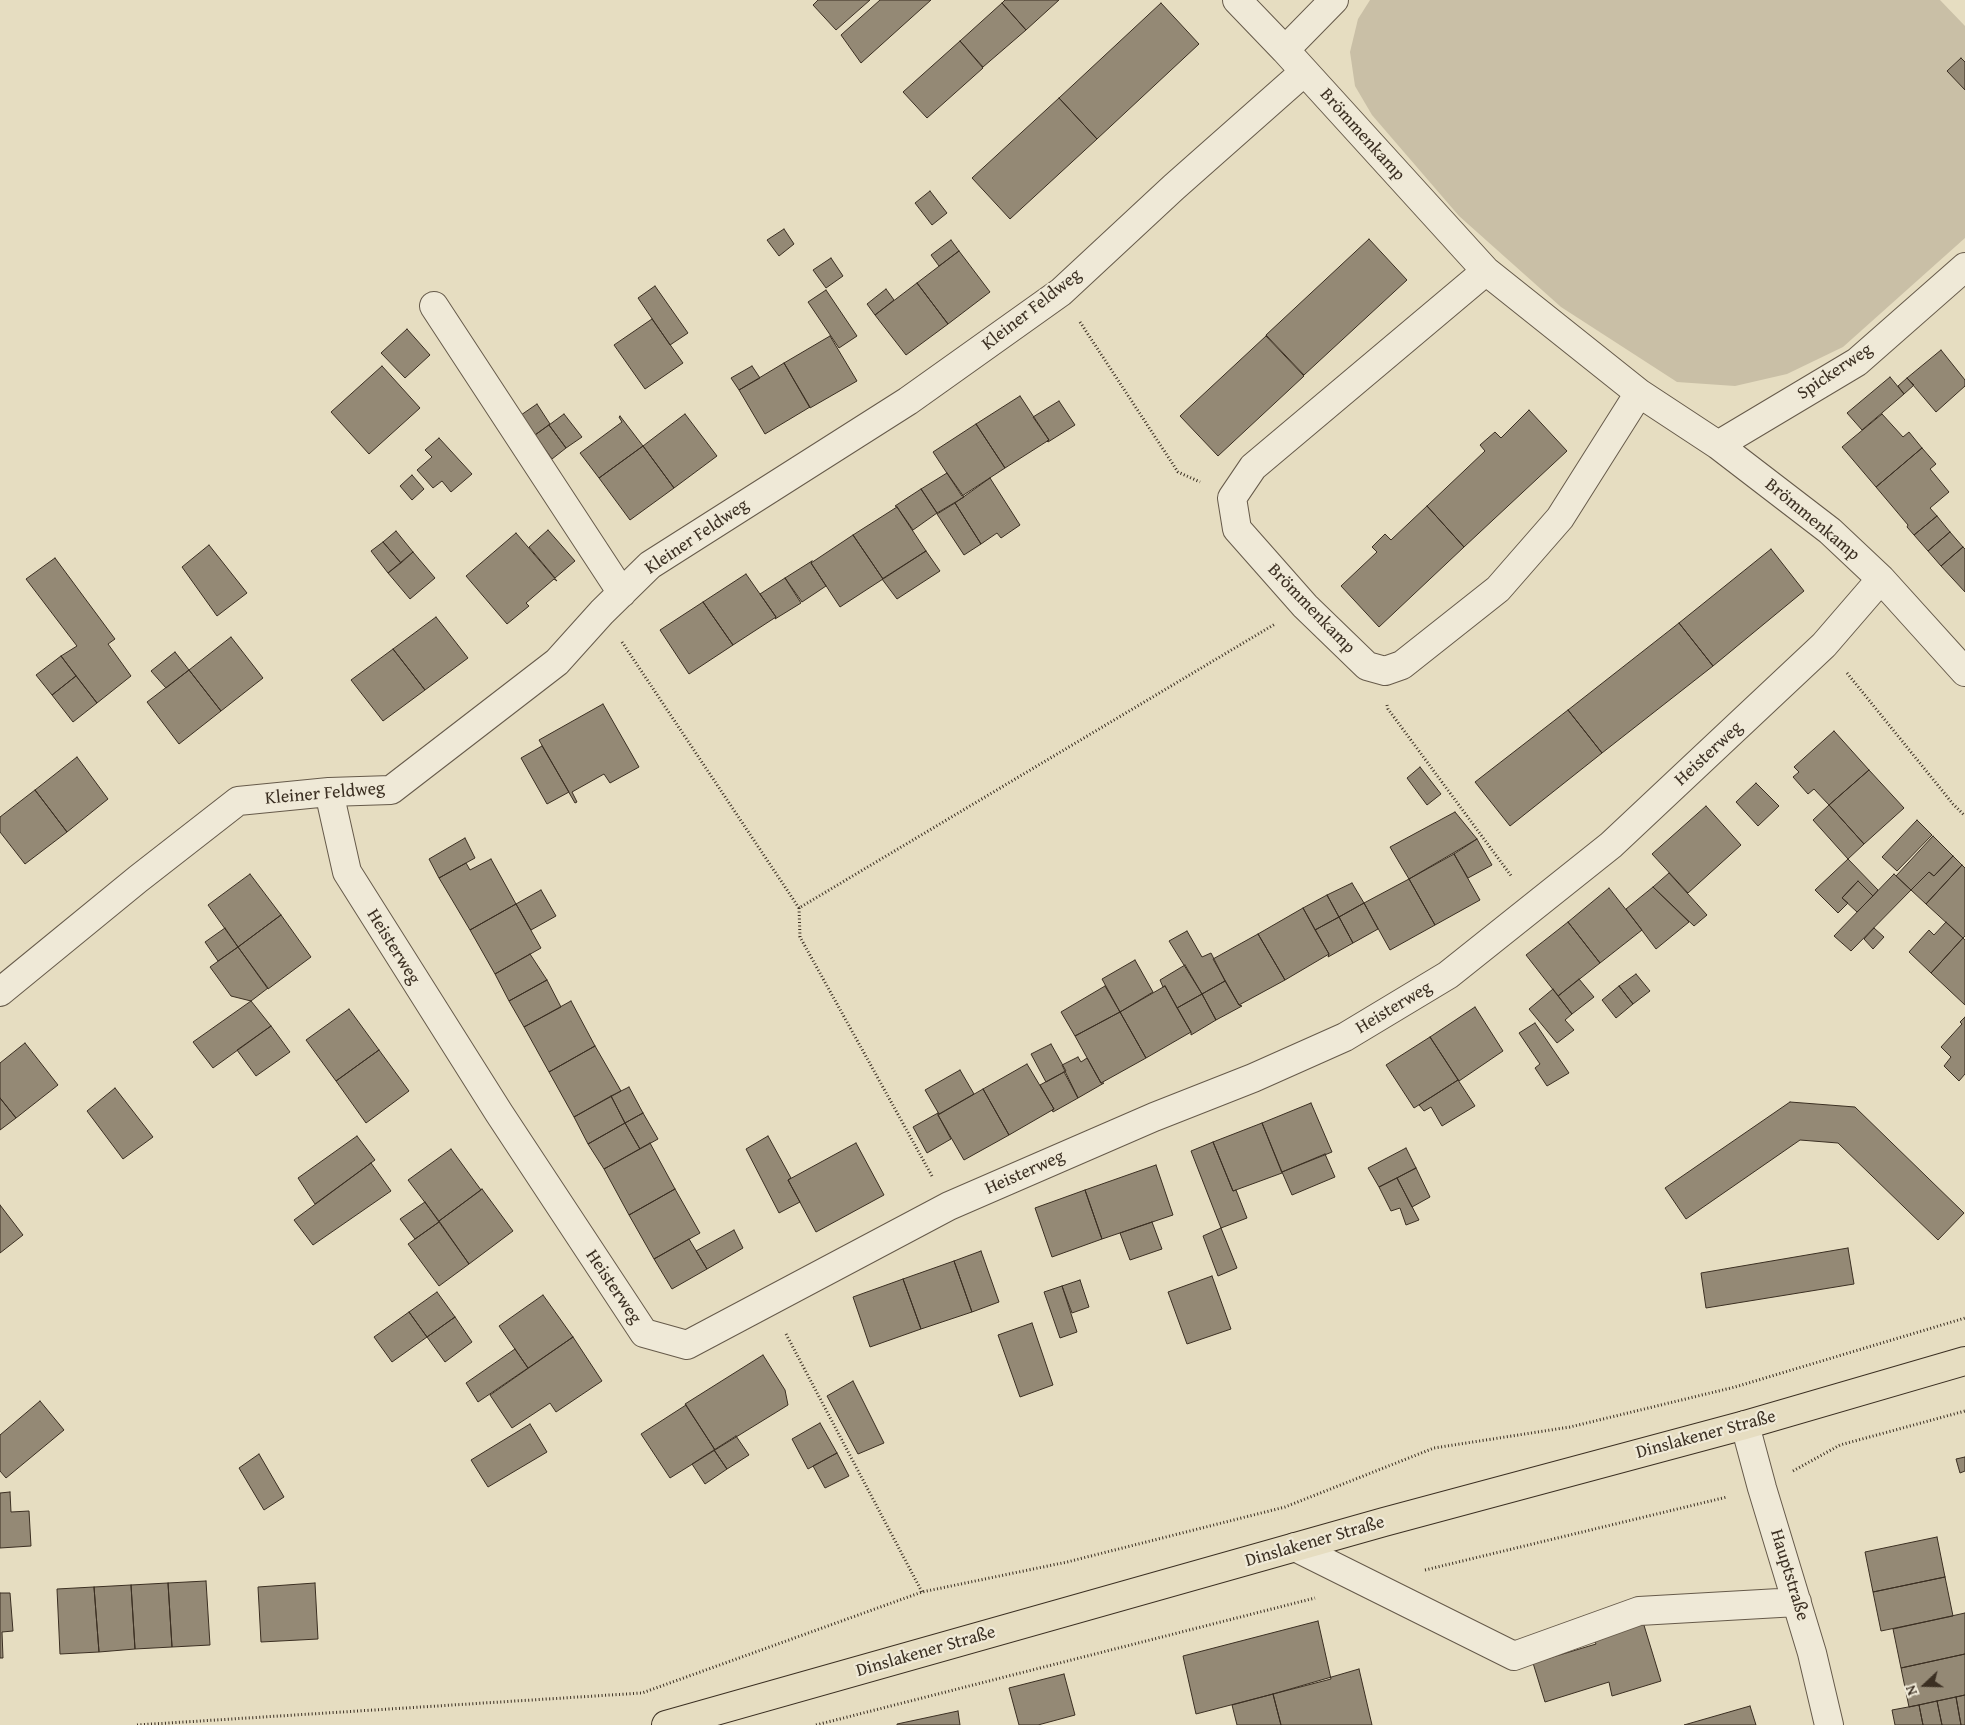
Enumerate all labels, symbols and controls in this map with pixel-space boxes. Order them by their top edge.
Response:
street label: Brömmenkamp [1315,84,1409,186]
street label: Kleiner Feldweg [978,265,1086,355]
street label: Spickerweg [1793,339,1877,405]
street label: Brömmenkamp [1760,474,1864,566]
street label: Kleiner Feldweg [641,494,753,580]
street label: Brömmenkamp [1263,559,1359,659]
street label: Heisterweg [1671,717,1747,791]
street label: Kleiner Feldweg [264,778,386,810]
street label: Heisterweg [361,905,425,989]
street label: Heisterweg [1352,977,1436,1039]
street label: Heisterweg [982,1146,1068,1200]
street label: Heisterweg [580,1246,646,1328]
street label: Dinslakener Straße [1634,1406,1778,1464]
street label: Dinslakener Straße [1243,1512,1387,1572]
street label: Hauptstraße [1765,1527,1813,1623]
street label: Dinslakener Straße [854,1622,998,1682]
north arrow [1900,1660,1950,1710]
text: N [1900,1682,1922,1698]

